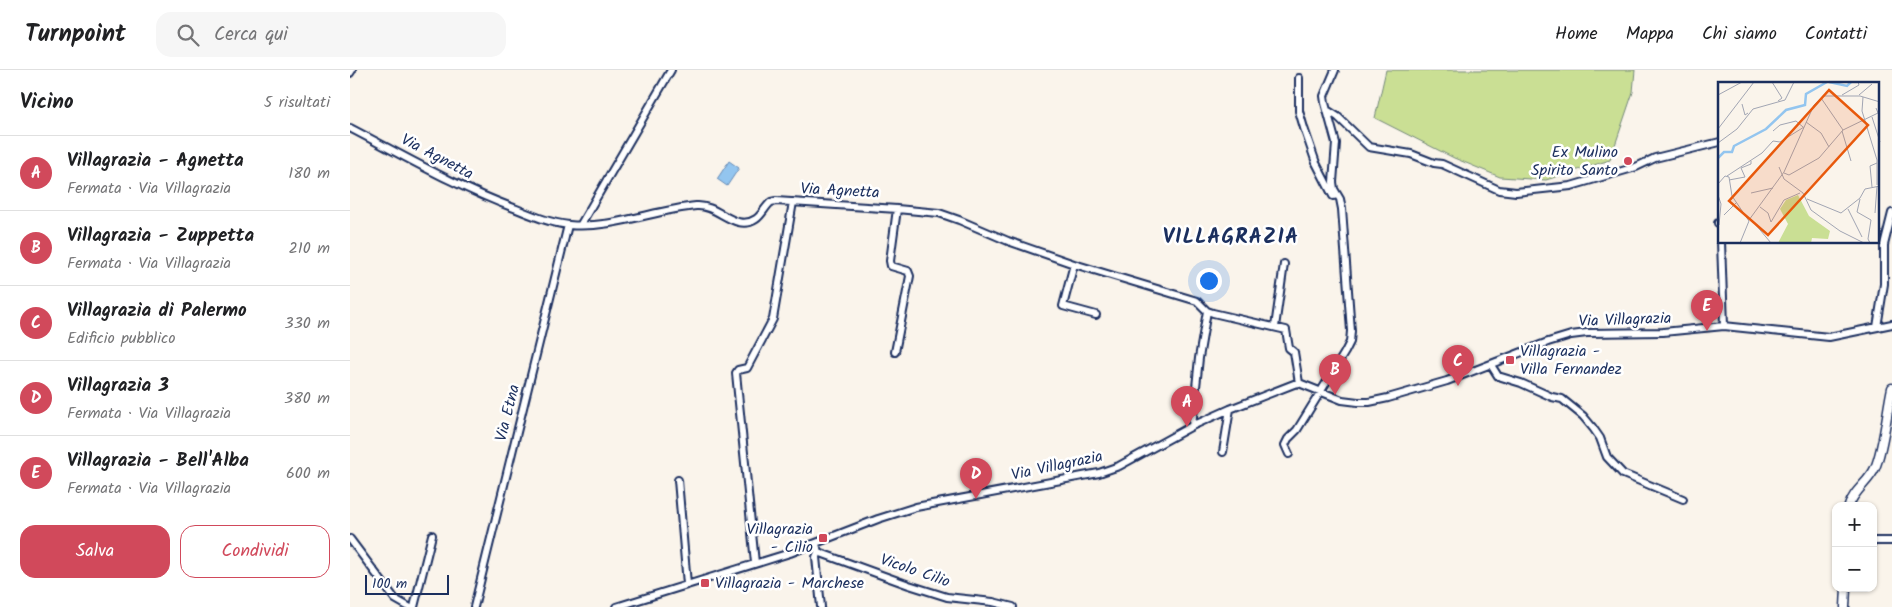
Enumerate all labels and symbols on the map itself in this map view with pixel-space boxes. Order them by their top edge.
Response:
inset map [1718,82,1880,244]
street label: Via Agnetta [396,127,478,187]
place label: Ex Mulino Spirito Santo [1531,140,1618,183]
marker: Ex Mulino Spirito Santo [1622,155,1634,167]
street label: Via Agnetta [800,176,880,206]
district label: VILLAGRAZIA [1163,221,1299,254]
your location [1196,268,1222,294]
pin: E [1691,290,1723,331]
street label: Via Villagrazia [1578,306,1672,334]
place label: Villagrazia - Villa Fernandez [1520,339,1622,382]
pin: C [1442,345,1474,386]
pin: B [1319,354,1351,395]
marker: Villagrazia - Villa Fernandez [1504,354,1516,366]
street label: Via Etna [489,382,527,444]
pin: A [1171,386,1203,427]
street label: Via Villagrazia [1009,444,1105,488]
pin: D [960,458,992,499]
place label: Villagrazia - Cilio [747,517,813,560]
marker: Villagrazia - Cilio [817,532,829,544]
street label: Vicolo Cilio [877,547,953,595]
place label: Villagrazia - Marchese [715,571,864,596]
scale bar [365,572,449,595]
marker: Villagrazia - Marchese [699,577,711,589]

